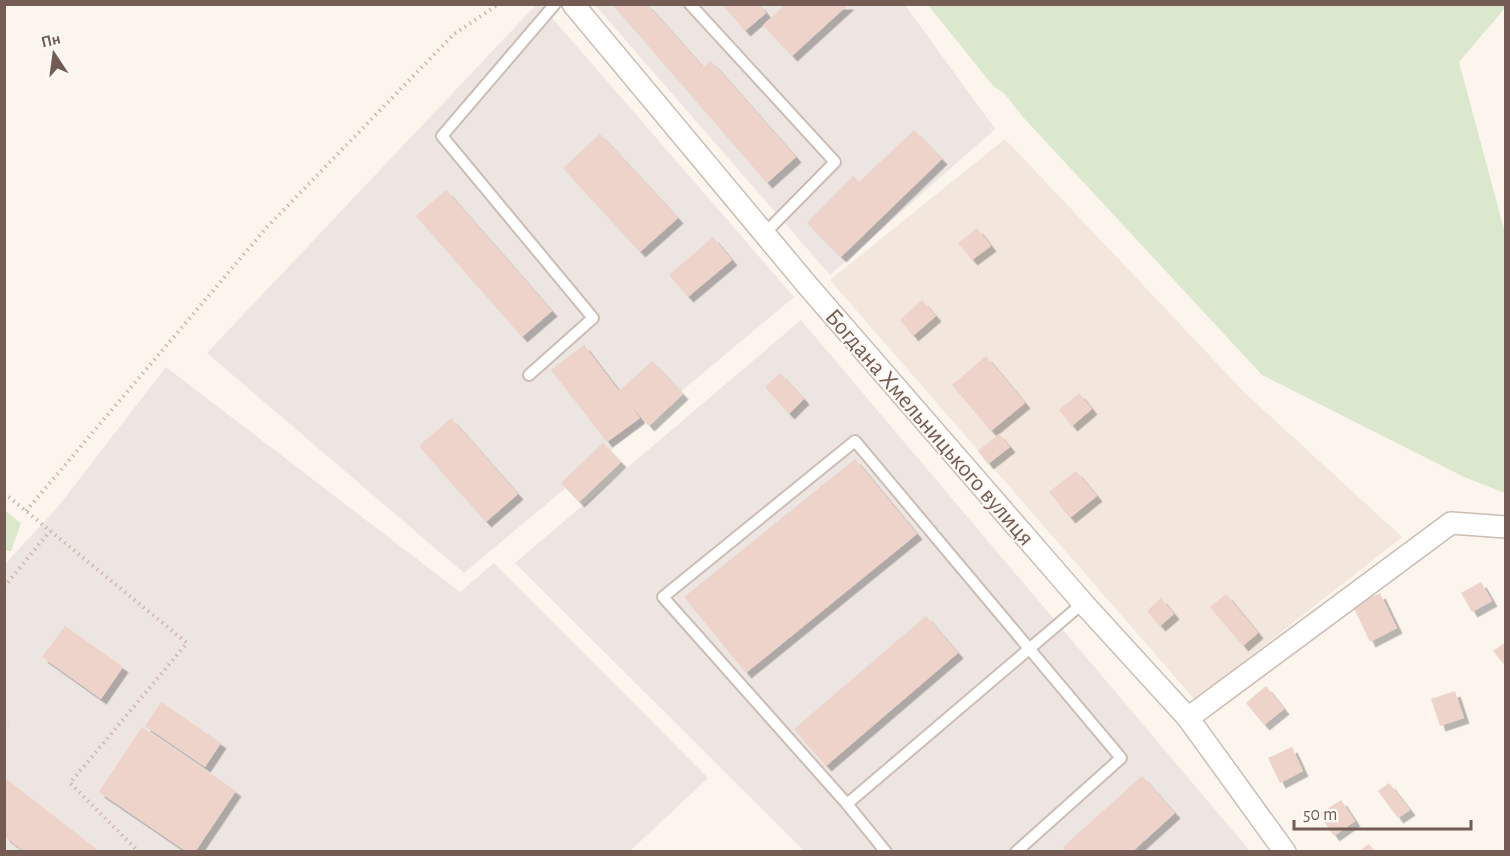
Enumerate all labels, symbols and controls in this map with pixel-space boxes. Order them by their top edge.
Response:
north arrow [24,24,84,84]
text: Пн [40,30,62,50]
street label: Богдана Хмельницького вулиця [820,305,1038,551]
scale bar [1294,793,1471,831]
text: 50 m [1303,806,1337,824]

